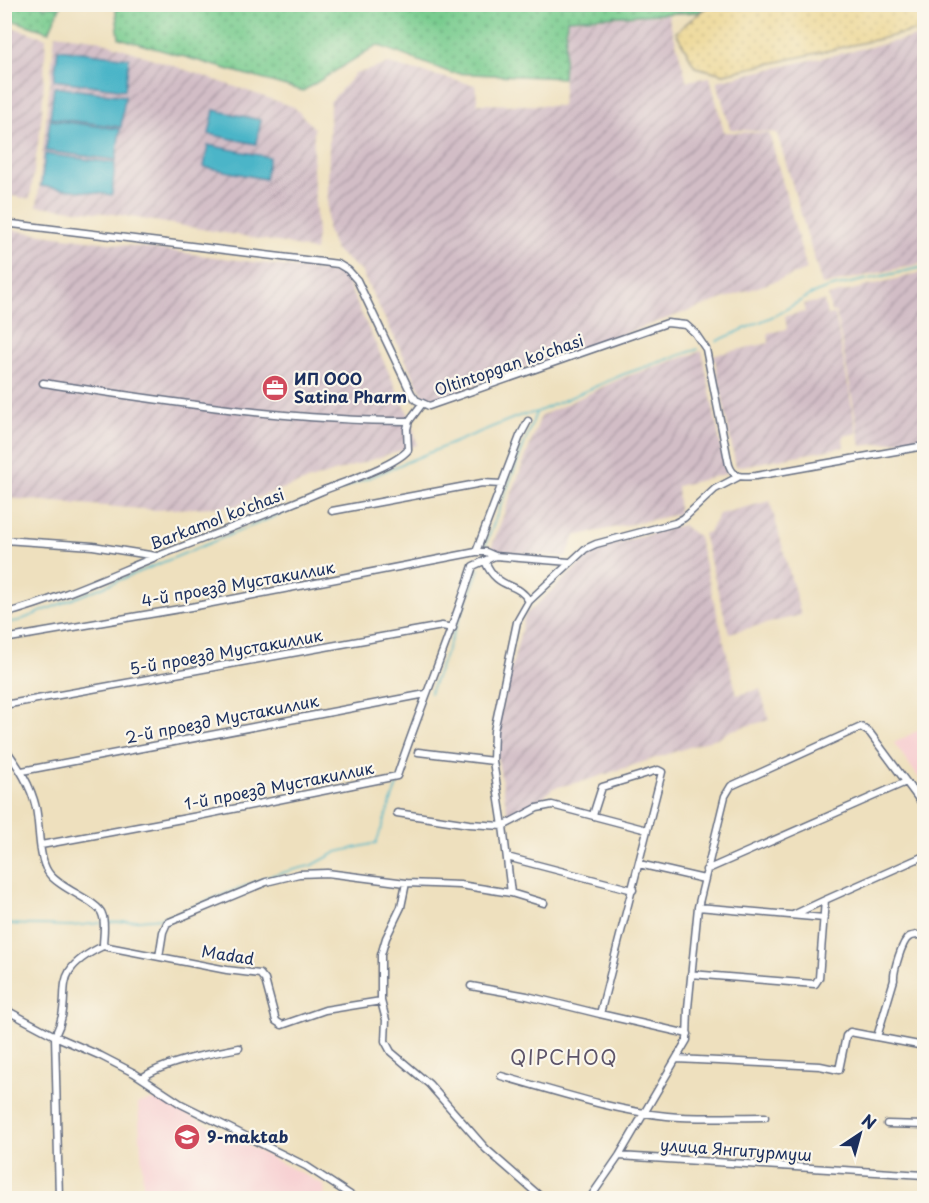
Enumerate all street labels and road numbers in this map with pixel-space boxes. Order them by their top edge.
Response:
street label: Oltintopgan ko'chasi [431,327,587,401]
street label: Barkamol ko'chasi [146,481,287,555]
street label: 4-й проезд Мустакиллик [139,554,337,612]
street label: 5-й проезд Мустакиллик [127,622,325,680]
street label: 2-й проезд Мустакиллик [123,687,321,749]
street label: 1-й проезд Мустакиллик [182,755,376,815]
street label: Madad [200,938,256,970]
street label: улица Янгитурмуш [660,1132,813,1166]

